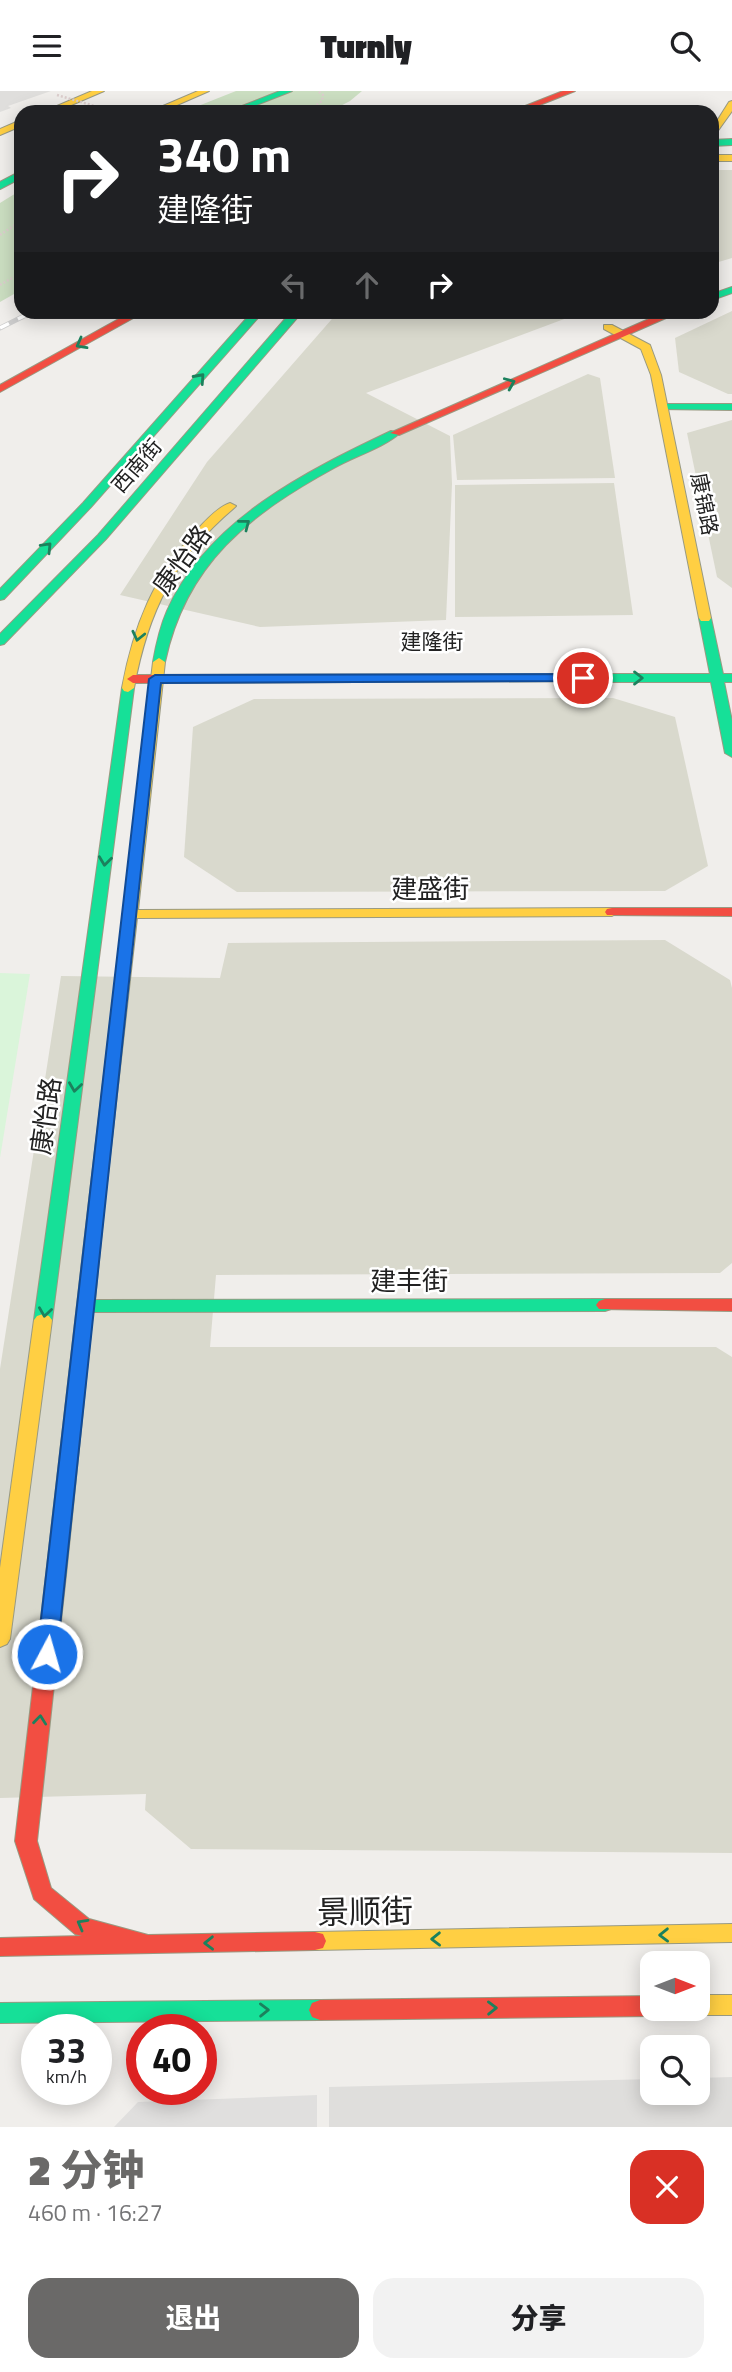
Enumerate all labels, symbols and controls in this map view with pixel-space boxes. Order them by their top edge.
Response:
text: Turnly [320,22,412,70]
icon: menu [28,27,66,65]
icon: search [666,27,704,65]
text: 340 m [157,116,291,191]
icon: right [42,133,133,224]
text: 建隆街 [157,185,253,233]
icon: left [275,266,313,304]
icon: ahead [348,266,386,304]
icon: right [421,266,459,304]
one-way arrow [76,336,88,350]
one-way arrow [191,373,204,386]
one-way arrow [503,377,515,391]
street label: 西南街 [104,431,169,500]
street label: 康锦路 [683,470,727,538]
street label: 康怡路 [143,517,220,603]
one-way arrow [237,519,250,532]
one-way arrow [39,542,52,555]
street label: 建隆街 [401,625,464,657]
one-way arrow [132,630,146,642]
pin [553,648,613,708]
icon: arrive [564,659,602,697]
one-way arrow [633,670,643,686]
one-way arrow [97,855,112,867]
street label: 建盛街 [391,869,469,908]
street label: 康怡路 [21,1075,70,1157]
one-way arrow [68,1081,83,1093]
street label: 建丰街 [370,1261,448,1300]
one-way arrow [37,1306,52,1318]
position arrow [10,1617,84,1691]
one-way arrow [32,1714,47,1726]
street label: 景顺街 [317,1886,413,1936]
one-way arrow [77,1919,90,1932]
one-way arrow [658,1927,669,1942]
one-way arrow [431,1931,441,1947]
one-way arrow [203,1935,214,1951]
north arrow [640,1951,710,2021]
map controls [640,1951,710,2105]
one-way arrow [486,2000,497,2015]
one-way arrow [259,2002,270,2018]
speed limit sign: 40 [126,2014,217,2105]
text: 33 [47,2023,86,2077]
button: search [640,2035,710,2105]
text: km/h [46,2063,87,2090]
text: 2 分钟 [28,2137,144,2201]
button: close [630,2150,704,2224]
text: 460 m · 16:27 [28,2195,163,2230]
button: 退出 [28,2278,359,2358]
button: 分享 [373,2278,704,2358]

